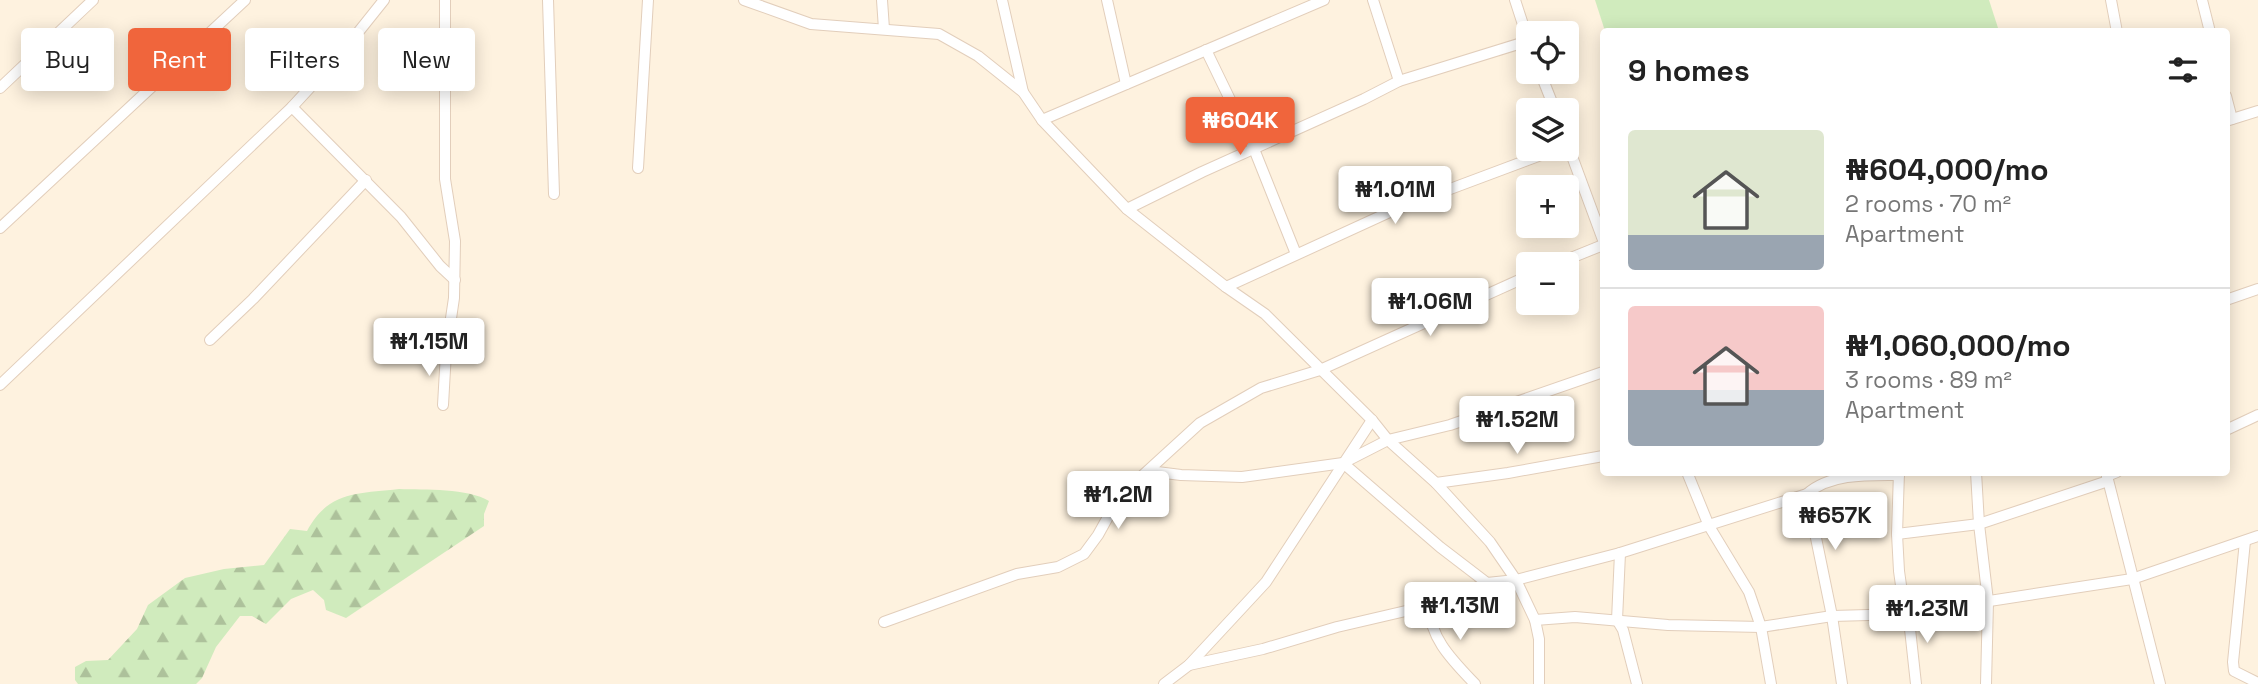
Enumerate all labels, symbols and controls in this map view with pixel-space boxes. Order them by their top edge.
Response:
map controls [1516,21,1579,315]
button: locate [1516,21,1579,84]
chip: Buy [21,28,114,91]
chip: Rent [128,28,231,91]
chip: Filters [245,28,364,91]
chip: New [378,28,475,91]
text: 9 homes [1628,51,1750,90]
icon: filters [2164,51,2202,89]
pin: ₦604K [1191,97,1289,157]
button: layers [1516,98,1579,161]
text: ₦604K [1202,105,1278,135]
text: ₦604,000/mo [1845,150,2049,189]
icon: home [1684,158,1768,242]
pin: ₦1.01M [1338,166,1452,226]
text: ₦1.01M [1354,174,1436,204]
button: + [1516,175,1579,238]
text: 2 rooms · 70 m² [1845,189,2011,219]
text: Apartment [1845,219,1965,249]
button: − [1516,252,1579,315]
pin: ₦1.06M [1373,278,1487,338]
text: ₦1.06M [1388,286,1472,316]
pin: ₦1.15M [372,318,486,378]
text: ₦1.15M [389,326,469,356]
text: ₦1,060,000/mo [1845,326,2071,365]
icon: home [1684,334,1768,418]
text: 3 rooms · 89 m² [1845,365,2012,395]
text: Apartment [1845,395,1965,425]
pin: ₦1.52M [1460,396,1574,456]
text: ₦1.52M [1475,404,1559,434]
pin: ₦1.2M [1069,472,1167,531]
text: ₦1.2M [1083,479,1153,509]
pin: ₦657K [1786,492,1884,552]
text: ₦657K [1798,500,1872,530]
pin: ₦1.13M [1403,582,1517,642]
pin: ₦1.23M [1870,586,1984,645]
text: ₦1.13M [1420,590,1500,620]
text: ₦1.23M [1885,593,1969,623]

